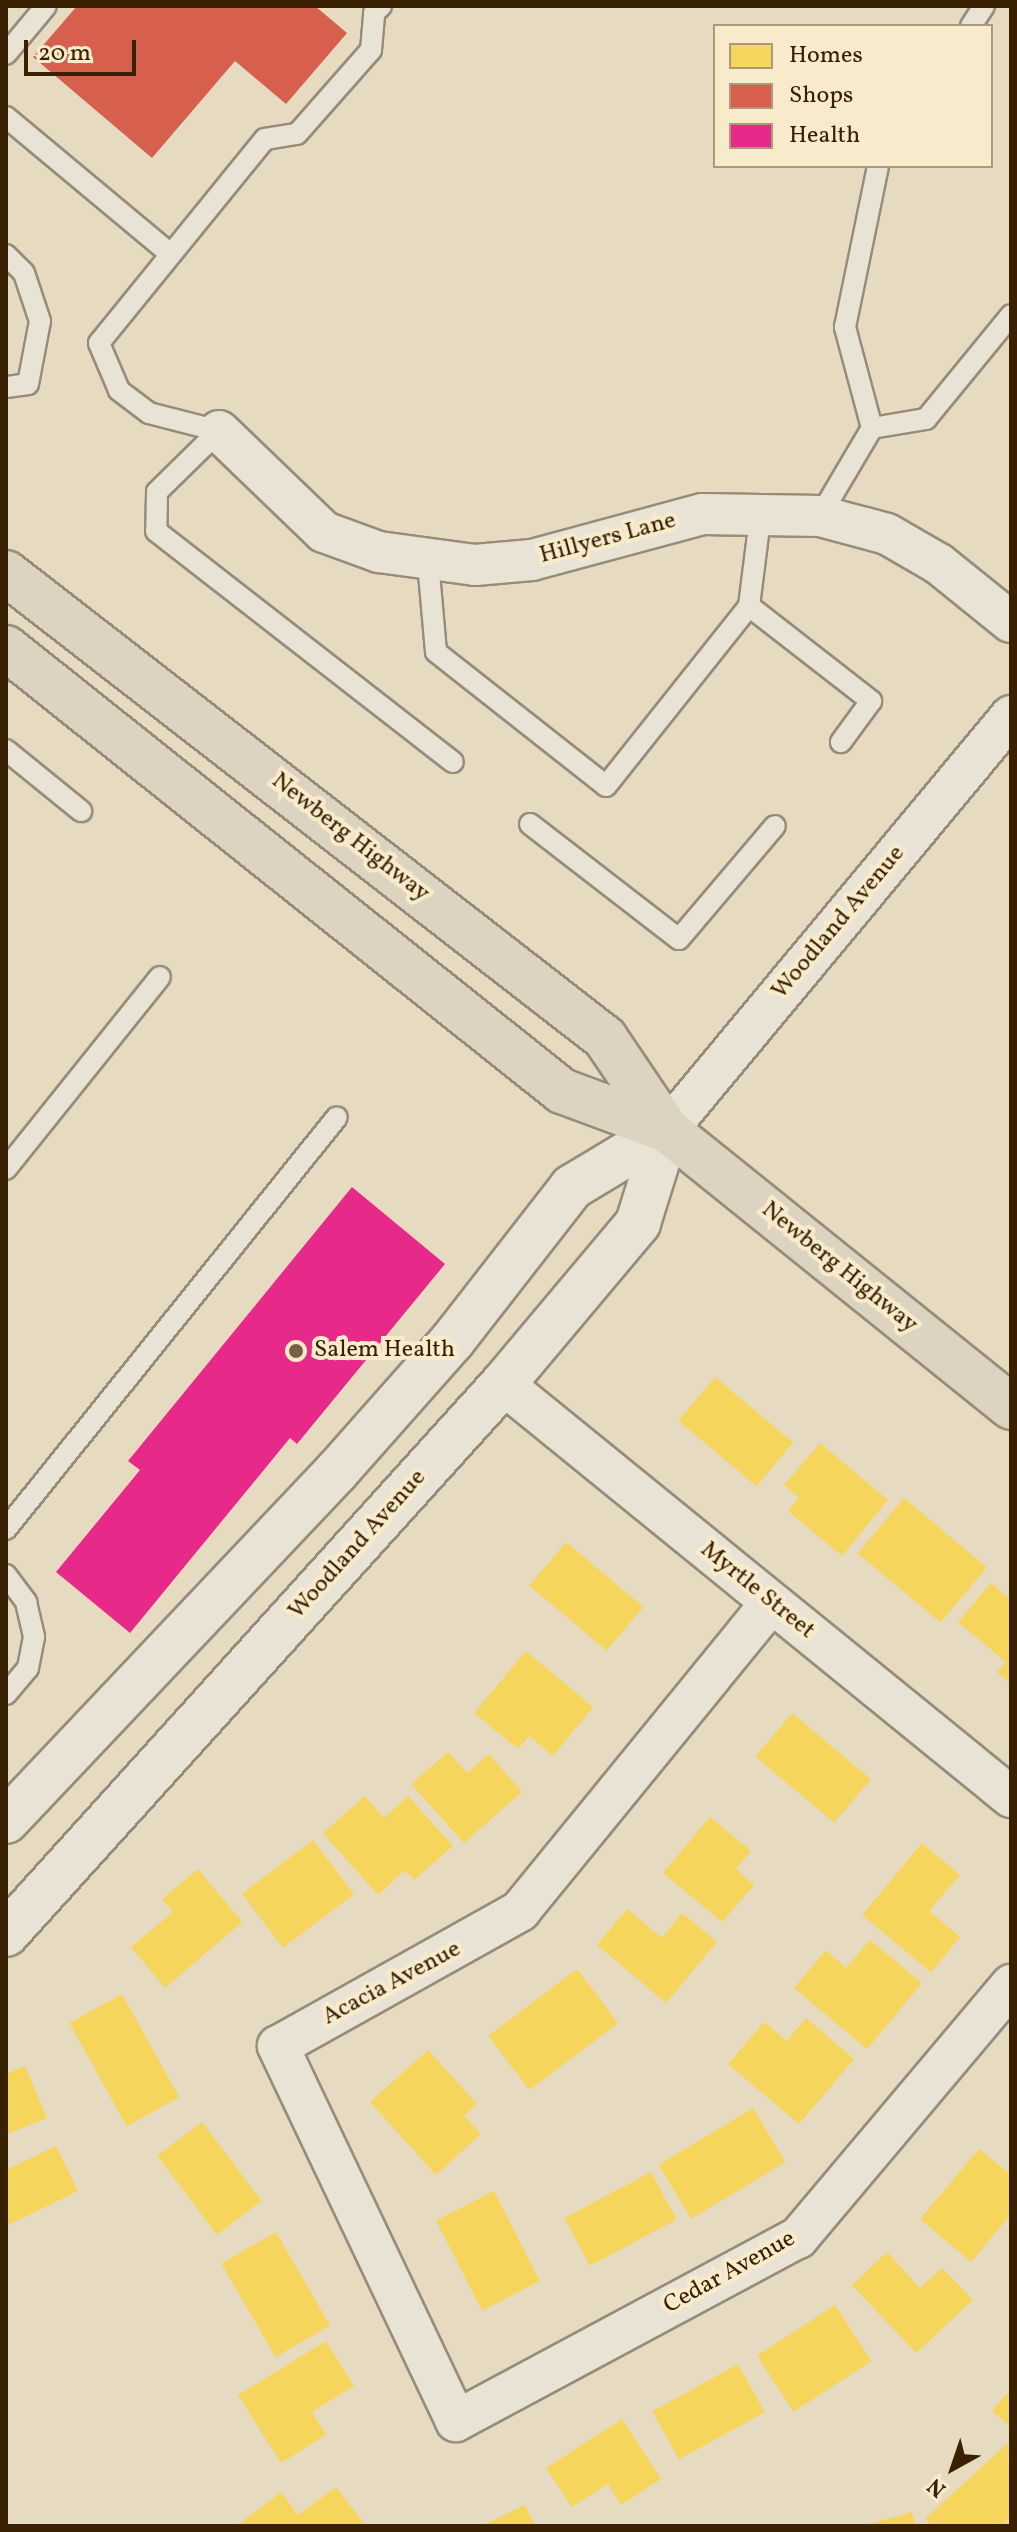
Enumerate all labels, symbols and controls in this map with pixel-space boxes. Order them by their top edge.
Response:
scale bar [28,24,140,74]
legend [713,24,993,168]
text: 20 m [38,37,91,71]
text: Homes [789,39,863,73]
text: Shops [789,79,853,113]
text: Health [789,119,860,153]
street label: Hillyers Lane [537,507,679,571]
street label: Newberg Highway [265,767,435,909]
street label: Woodland Avenue [766,840,912,1006]
street label: Newberg Highway [755,1196,923,1340]
place label: Salem Health [314,1337,455,1365]
marker: Salem Health [285,1340,307,1362]
street label: Woodland Avenue [283,1464,433,1626]
street label: Myrtle Street [694,1536,820,1646]
street label: Acacia Avenue [318,1936,466,2032]
street label: Cedar Avenue [659,2225,801,2321]
north arrow [913,2428,993,2508]
text: N [921,2470,953,2504]

